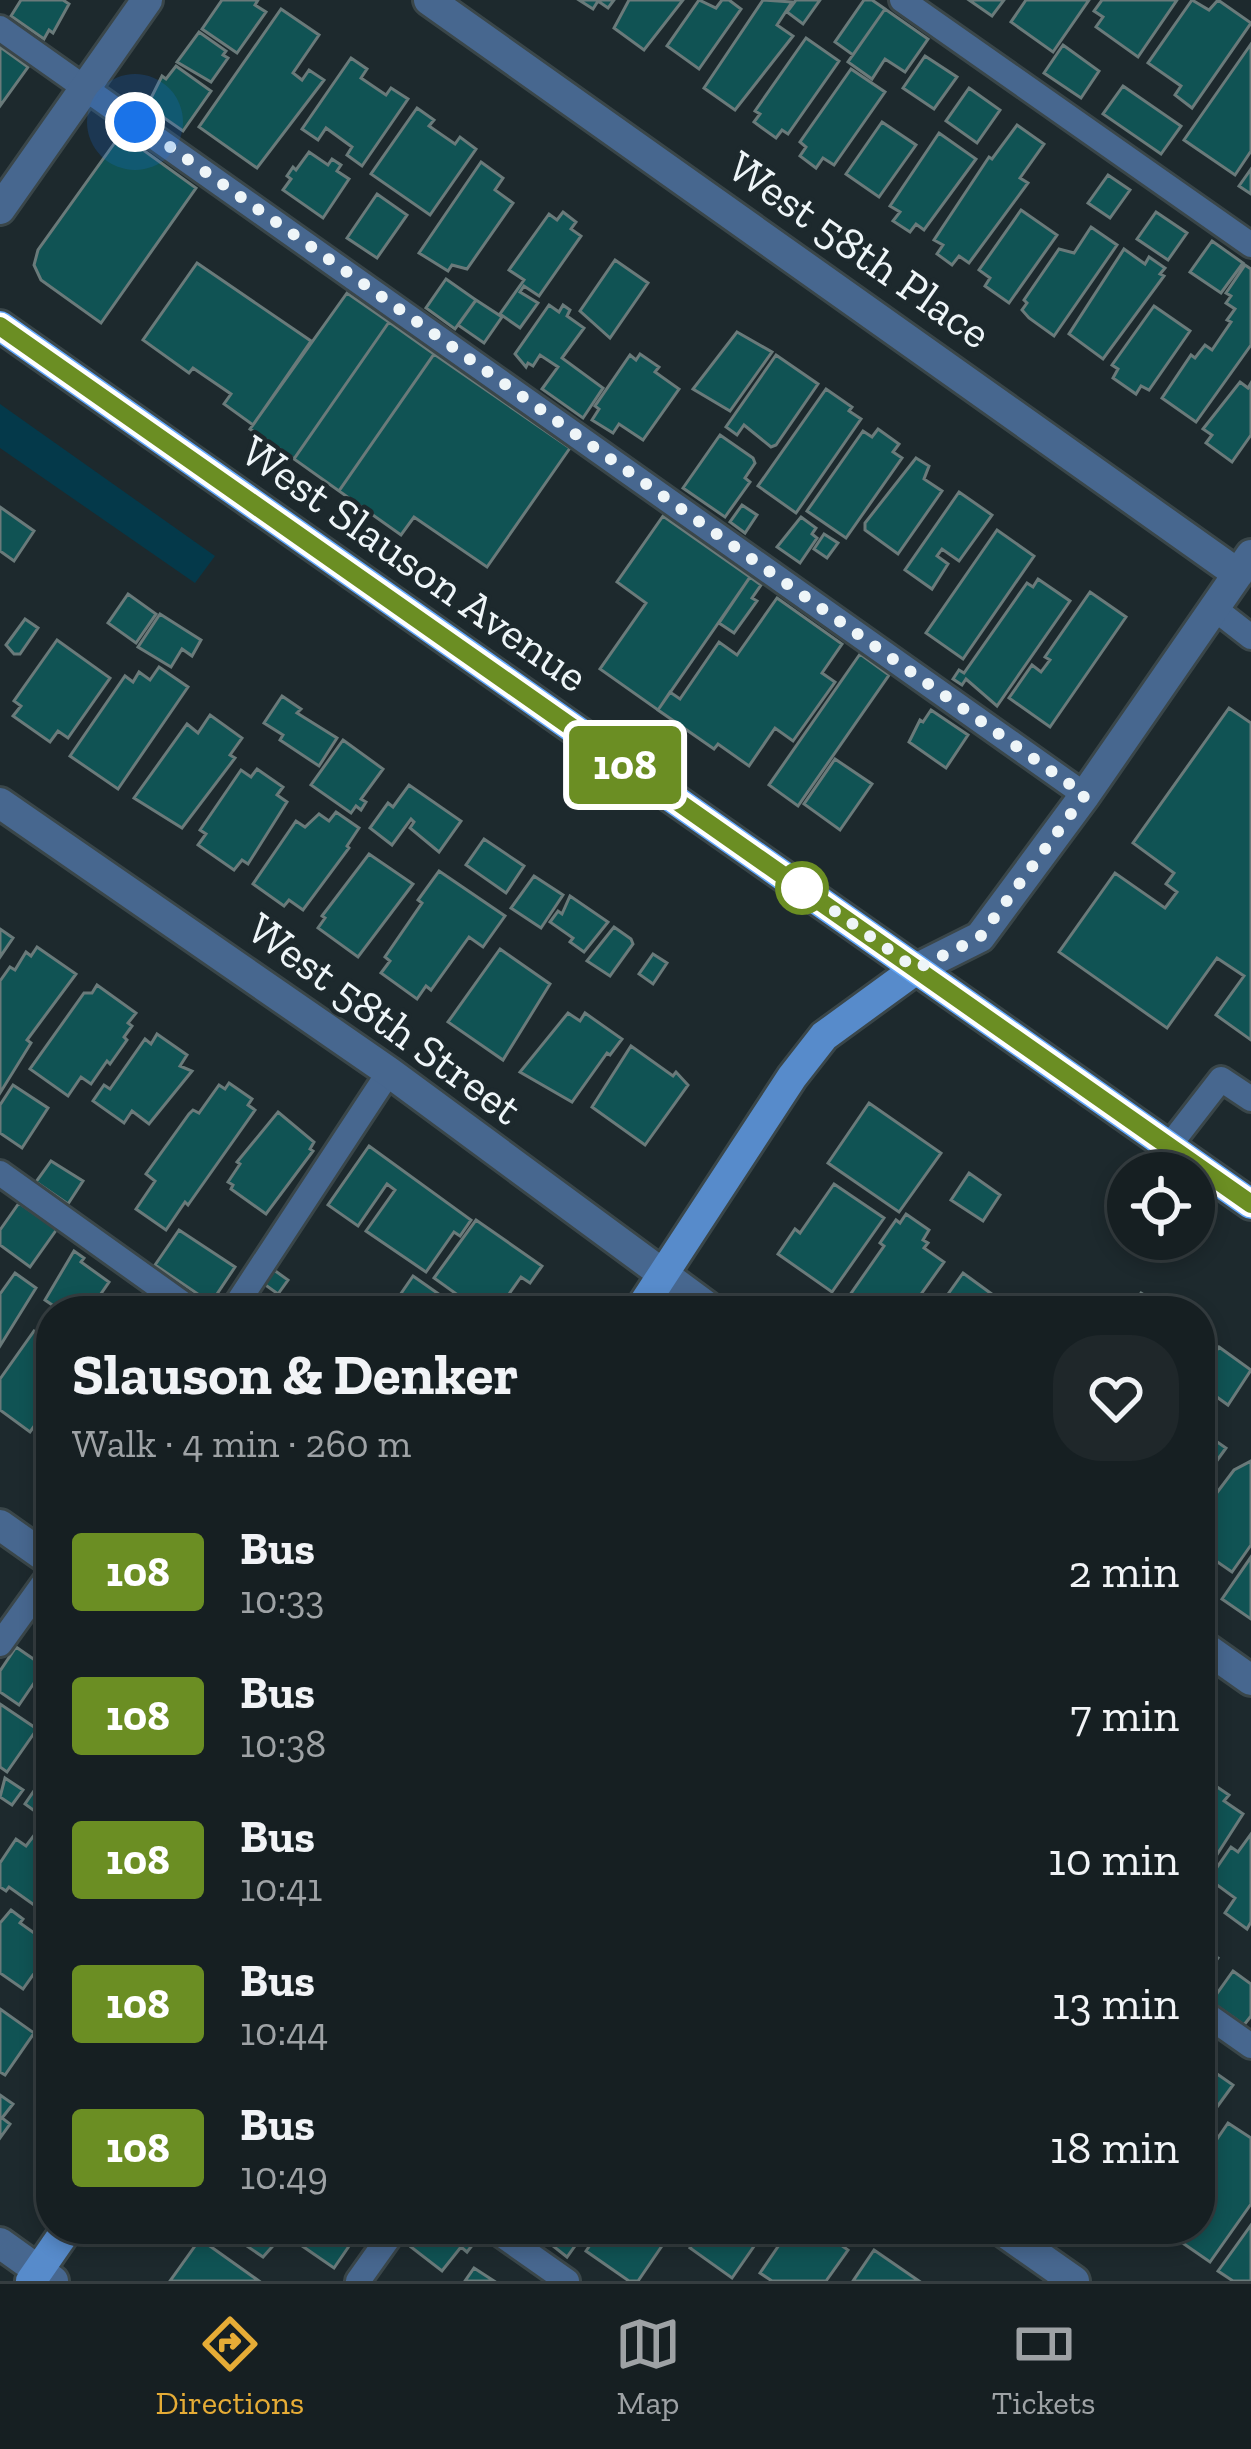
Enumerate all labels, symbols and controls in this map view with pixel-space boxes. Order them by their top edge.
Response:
your location [105,92,165,152]
street label: West 58th Place [718,139,1001,360]
street label: West Slauson Avenue [231,424,598,704]
line badge: 108 [556,726,694,804]
text: 108 [593,739,657,790]
unlabelled marker [777,863,827,913]
street label: West 58th Street [237,901,532,1136]
map controls [1107,1152,1215,1260]
button: locate [1107,1152,1215,1260]
button: heart [1053,1335,1179,1461]
text: Slauson & Denker [72,1340,518,1409]
text: Walk · 4 min · 260 m [72,1420,411,1467]
text: Bus [240,1522,315,1576]
text: 2 min [1068,1545,1179,1599]
text: 108 [106,1546,170,1597]
text: 10:33 [240,1576,324,1623]
text: Bus [240,1666,315,1720]
text: 7 min [1070,1689,1179,1743]
text: 108 [106,1690,170,1741]
text: 10:38 [240,1720,326,1767]
text: Bus [240,1810,315,1864]
text: 10 min [1048,1833,1179,1887]
text: 108 [106,1834,170,1885]
text: 10:41 [240,1864,322,1911]
text: Bus [240,1954,315,2008]
text: 13 min [1052,1977,1179,2031]
text: 108 [106,1978,170,2029]
text: 10:44 [240,2008,328,2055]
text: Bus [240,2098,315,2152]
text: 18 min [1050,2121,1179,2175]
text: 108 [106,2122,170,2173]
text: 10:49 [240,2152,328,2199]
tab: Directions [155,2311,304,2422]
tab: Map [615,2311,681,2422]
tab: Tickets [992,2311,1096,2422]

